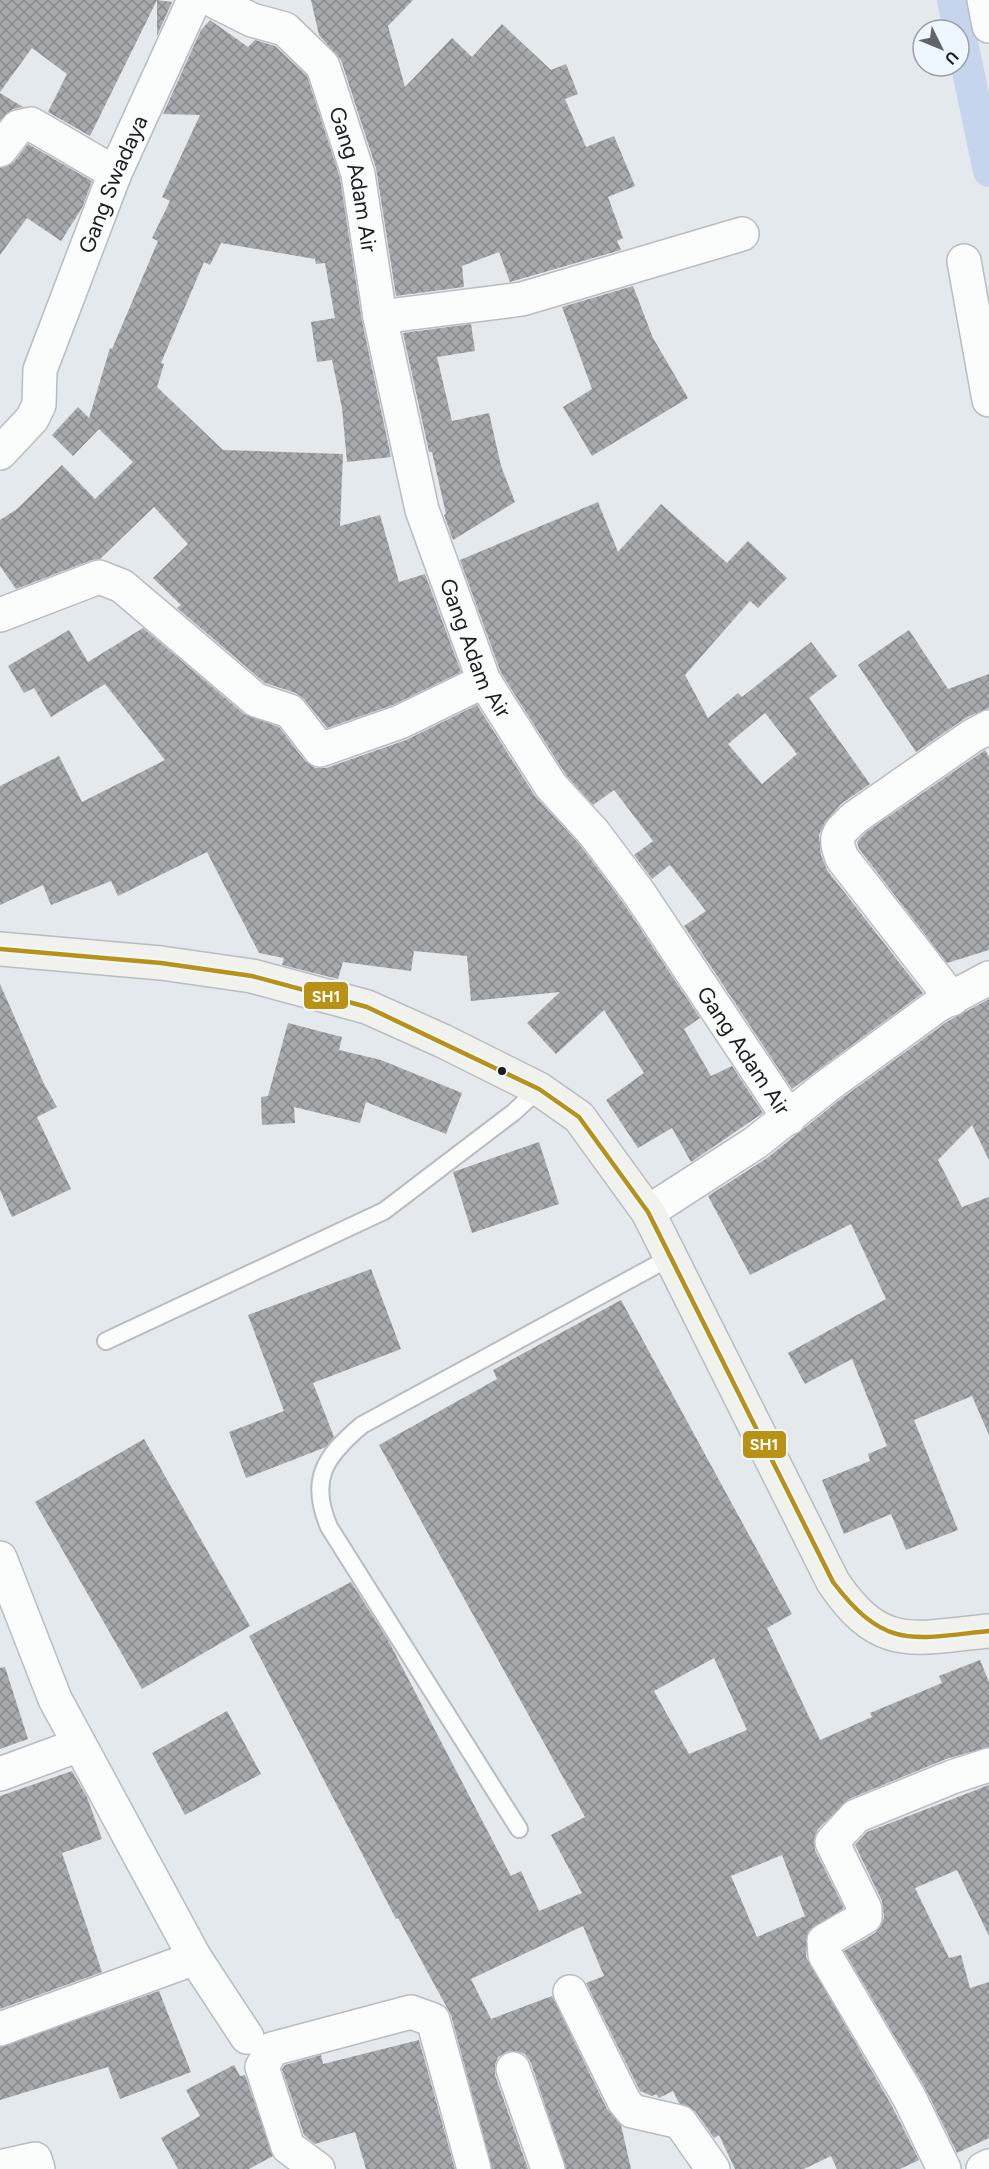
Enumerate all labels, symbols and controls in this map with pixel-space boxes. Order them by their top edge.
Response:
north arrow [911,18,971,78]
text: U [941,47,962,68]
street label: Gang Adam Air [324,103,383,255]
street label: Gang Swadaya [72,111,153,257]
street label: Gang Adam Air [434,575,518,723]
line badge: SH1 [303,981,349,1010]
street label: Gang Adam Air [691,981,797,1120]
text: SH1 [312,987,340,1006]
unlabelled marker [496,1065,508,1077]
line badge: SH1 [742,1430,787,1459]
text: SH1 [750,1435,778,1454]

